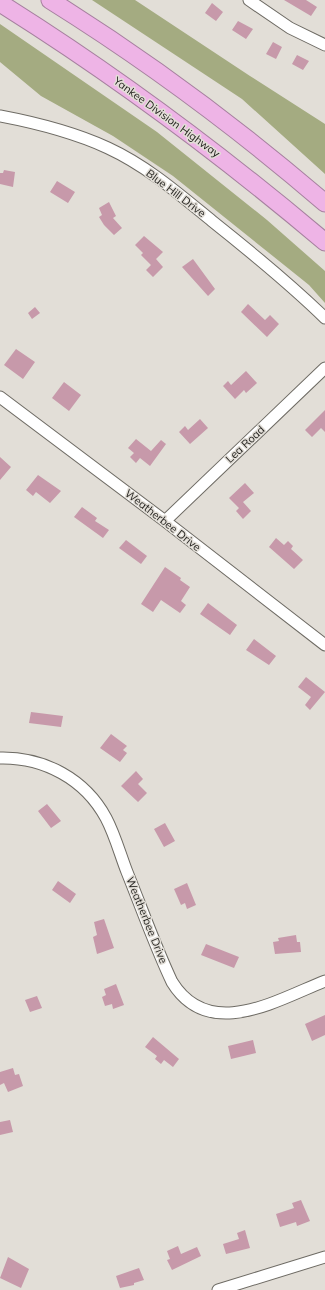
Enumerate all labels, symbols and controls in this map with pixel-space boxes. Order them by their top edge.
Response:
street label: Yankee Division Highway [110,73,223,160]
street label: Blue Hill Drive [143,166,209,220]
street label: Lea Road [223,422,267,466]
street label: Weatherbee Drive [122,486,204,554]
street label: Weatherbee Drive [123,875,171,965]

